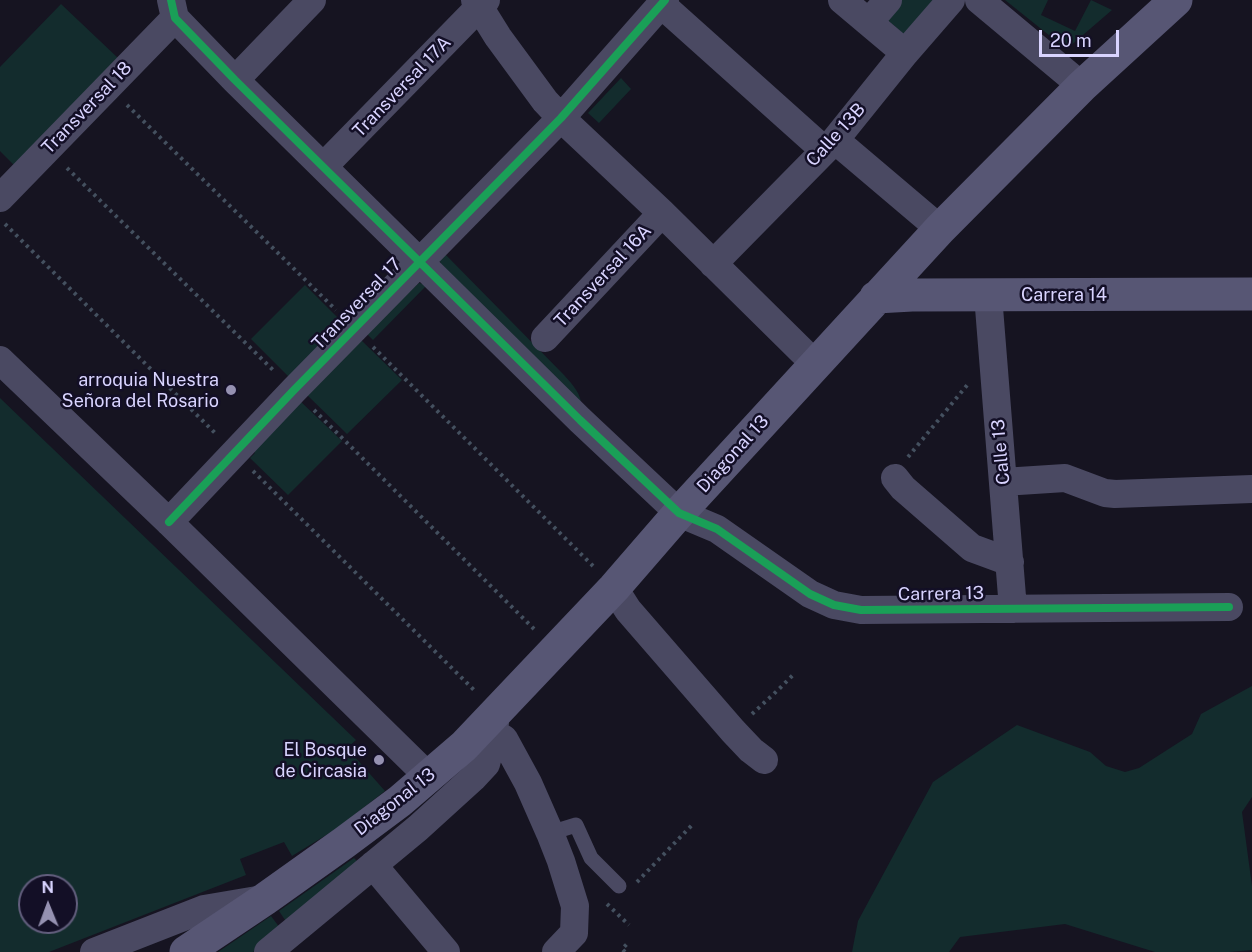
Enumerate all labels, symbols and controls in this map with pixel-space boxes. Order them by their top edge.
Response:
scale bar [1042,18,1122,56]
text: 20 m [1050,30,1092,51]
street label: Transversal 17A [348,32,456,142]
street label: Transversal 18 [38,57,136,159]
street label: Calle 13B [802,99,870,171]
street label: Transversal 16A [550,220,656,332]
street label: Transversal 17 [308,254,406,354]
street label: Carrera 14 [1021,284,1107,306]
place label: arroquia Nuestra Señora del Rosario [62,369,219,412]
marker: arroquia Nuestra Señora del Rosario [224,383,238,397]
street label: Diagonal 13 [693,411,773,497]
street label: Calle 13 [987,418,1015,486]
street label: Carrera 13 [898,582,984,606]
place label: El Bosque de Circasia [275,739,367,782]
marker: El Bosque de Circasia [372,753,386,767]
street label: Diagonal 13 [350,764,440,840]
north arrow [18,874,78,934]
text: N [41,878,54,897]

